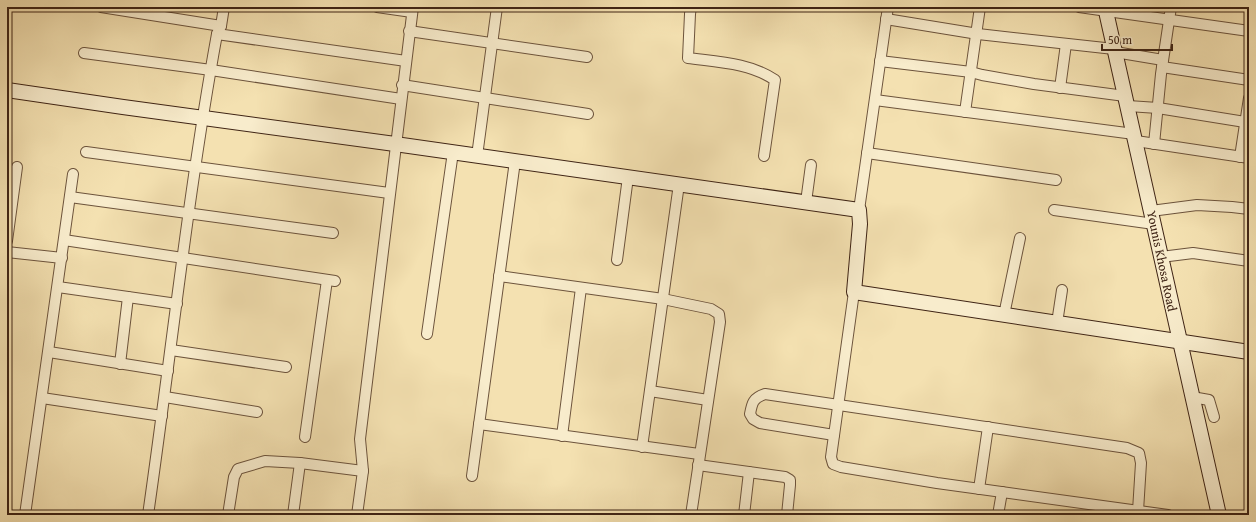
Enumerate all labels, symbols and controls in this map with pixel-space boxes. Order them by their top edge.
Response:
scale bar [1102,26,1172,52]
text: 50 m [1108,31,1132,48]
street label: Younis Khosa Road [1142,209,1182,313]

